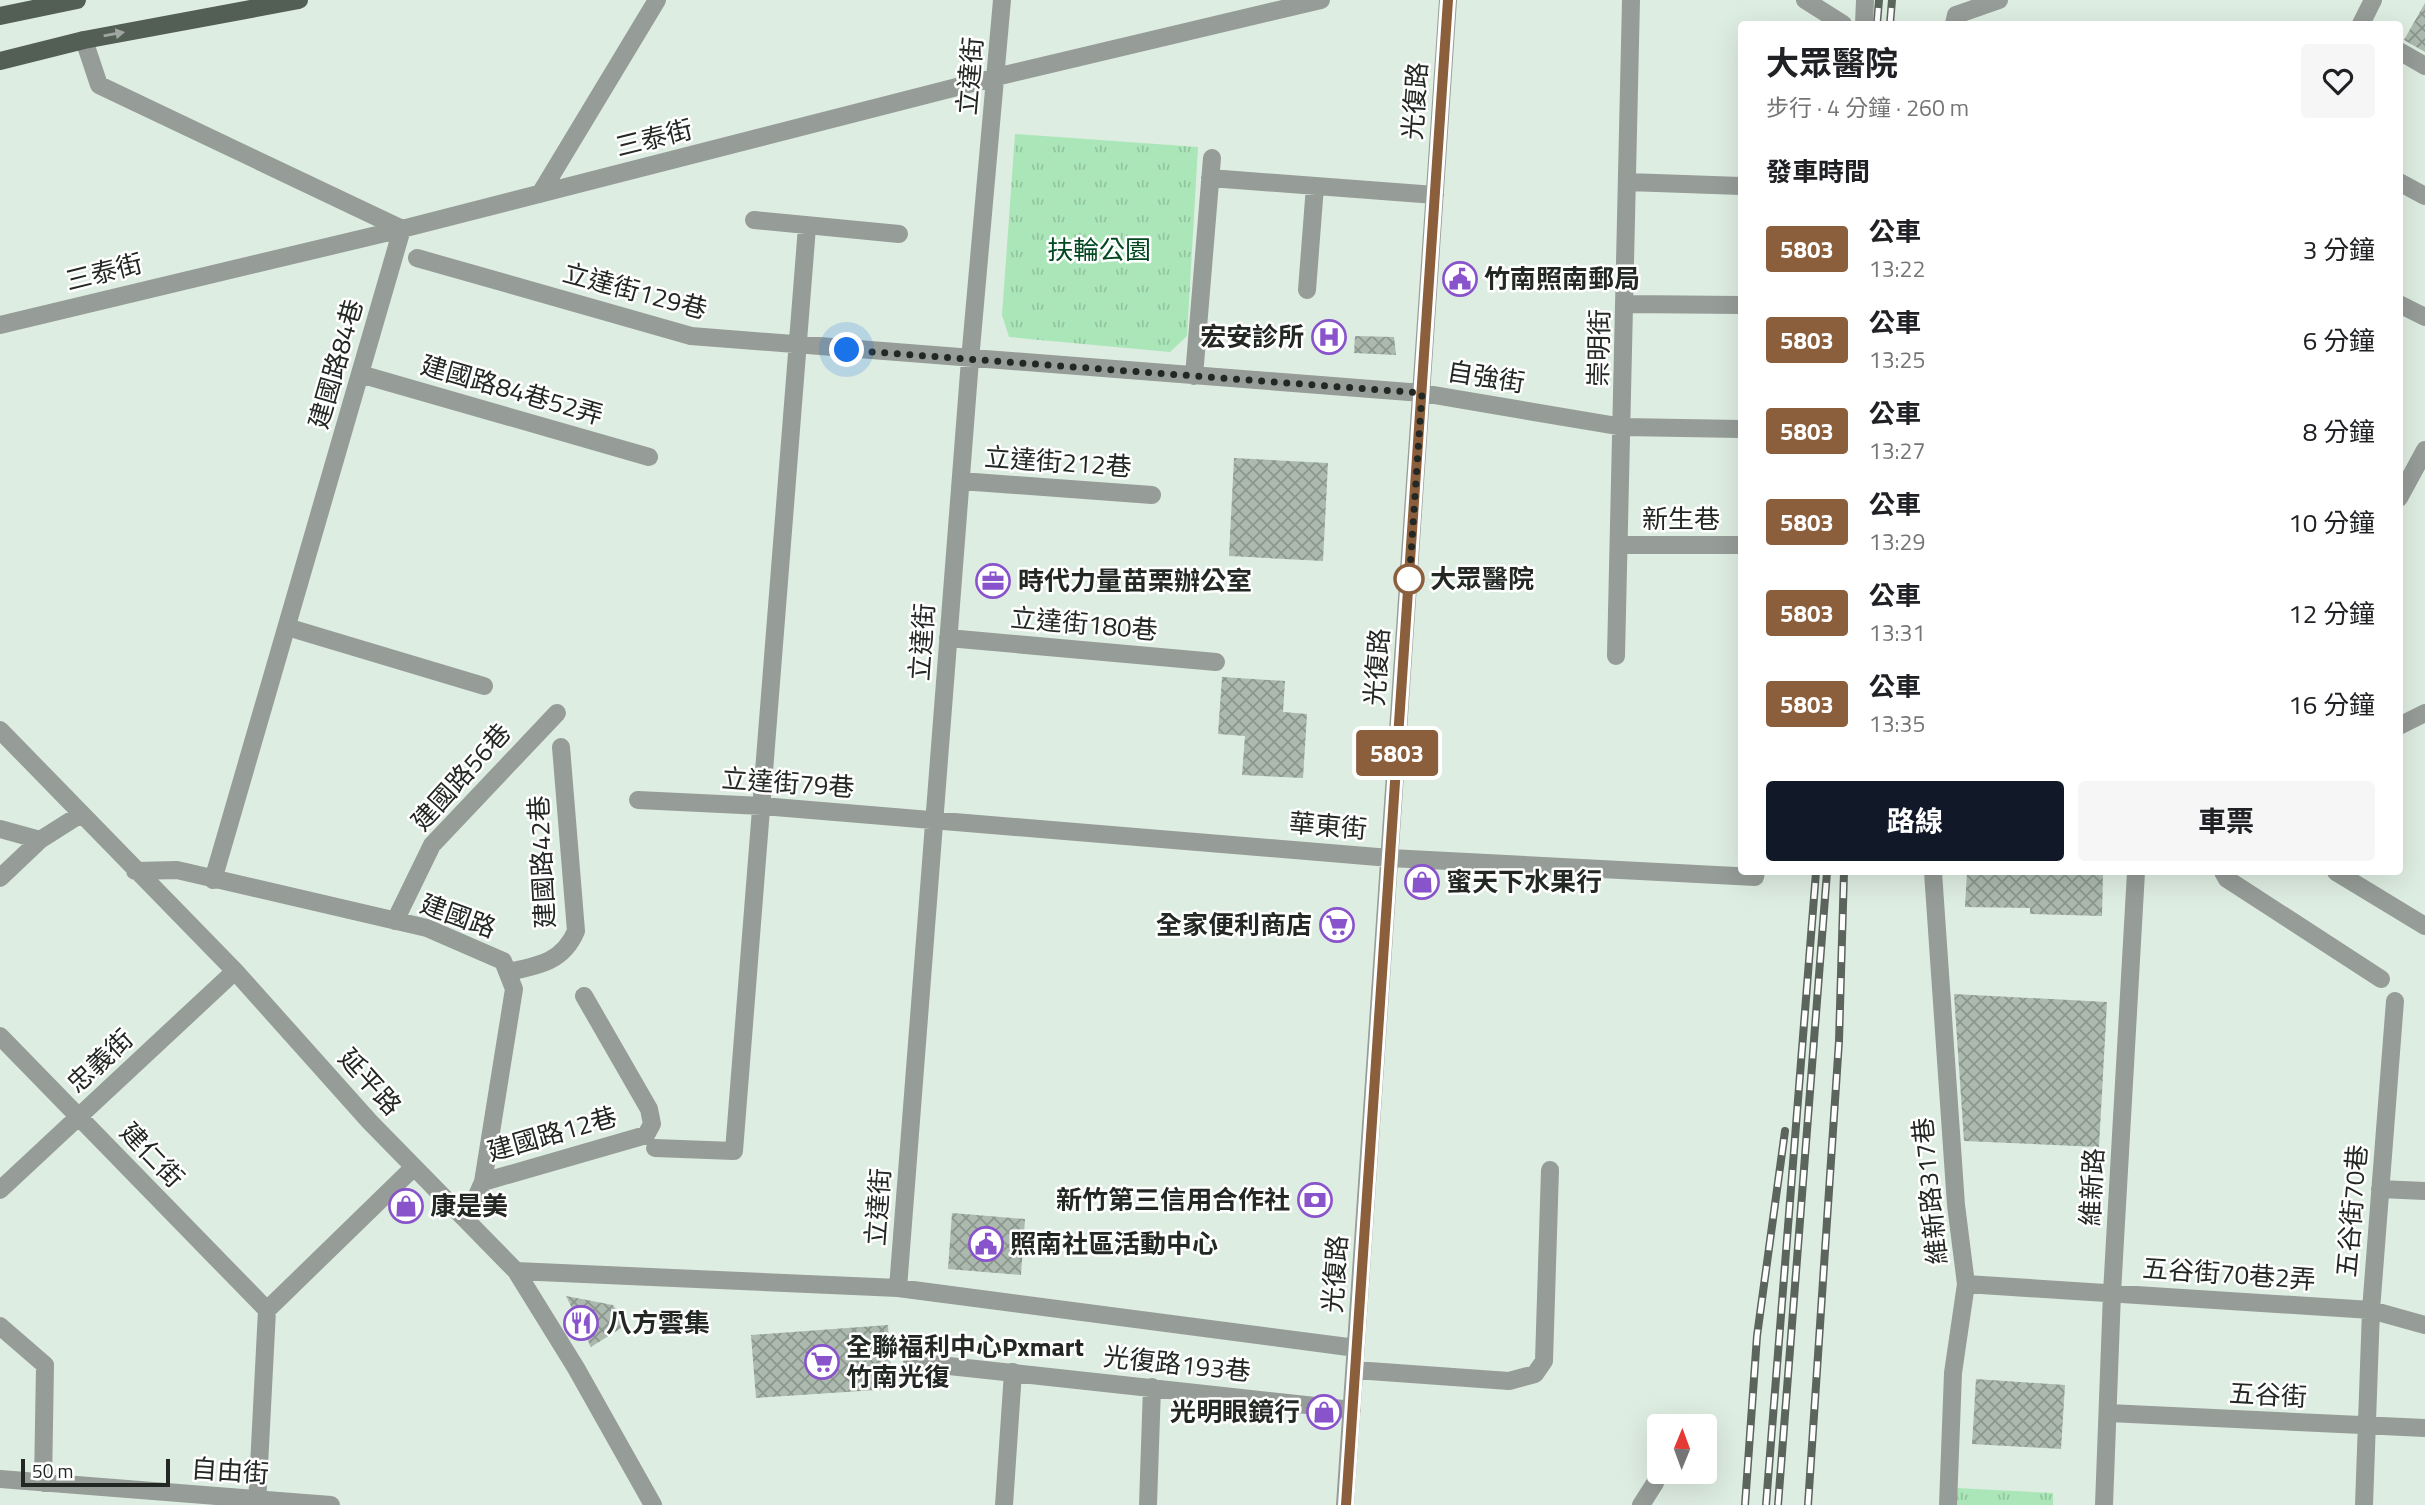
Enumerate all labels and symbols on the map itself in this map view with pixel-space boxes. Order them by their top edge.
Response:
one-way arrow [103,29,125,40]
street label: 立達街 [947,35,992,117]
street label: 光復路 [1392,61,1437,141]
street label: 三泰街 [611,109,696,166]
park label: 扶輪公園 [1047,230,1151,269]
street label: 三泰街 [61,243,146,300]
street label: 立達街129巷 [559,253,712,328]
place label: 竹南照南郵局 [1484,259,1640,298]
public building icon: 竹南照南郵局 [1441,260,1479,298]
street label: 建國路84巷 [298,295,373,433]
street label: 崇明街 [1578,309,1619,387]
place label: 宏安診所 [1200,317,1304,356]
hospital icon: 宏安診所 [1310,318,1348,356]
your location [829,332,864,367]
street label: 建國路84巷52弄 [416,345,608,434]
street label: 自強街 [1445,351,1528,402]
street label: 立達街212巷 [983,437,1133,486]
street label: 新生巷 [1642,499,1720,538]
place label: 大眾醫院 [1430,559,1534,598]
place label: 時代力量苗栗辦公室 [1018,561,1252,600]
office icon: 時代力量苗栗辦公室 [974,562,1012,600]
marker: 大眾醫院 [1394,564,1424,594]
street label: 立達街180巷 [1009,598,1159,649]
street label: 立達街 [899,602,944,682]
street label: 光復路 [1354,627,1399,707]
street label: 建國路56巷 [402,714,520,839]
line badge: 5803 [1348,730,1446,776]
street label: 立達街79巷 [720,758,856,807]
street label: 建國路42巷 [519,795,564,930]
street label: 華東街 [1287,803,1369,848]
place label: 蜜天下水果行 [1446,862,1602,901]
shop icon: 蜜天下水果行 [1403,863,1441,901]
street label: 建國路 [415,884,501,947]
place label: 全家便利商店 [1156,905,1312,944]
supermarket icon: 全家便利商店 [1318,906,1356,944]
street label: 忠義街 [58,1020,141,1101]
street label: 延平路 [330,1040,411,1124]
street label: 建國路12巷 [483,1096,621,1171]
street label: 建仁街 [111,1113,193,1196]
street label: 維新路317巷 [1902,1116,1957,1267]
street label: 五谷街70巷 [2326,1143,2377,1279]
street label: 維新路 [2070,1147,2113,1227]
street label: 立達街 [855,1167,900,1247]
place label: 新竹第三信用合作社 [1056,1180,1290,1219]
bank icon: 新竹第三信用合作社 [1296,1181,1334,1219]
place label: 康是美 [430,1186,508,1225]
shop icon: 康是美 [387,1187,425,1225]
place label: 照南社區活動中心 [1010,1224,1218,1263]
public building icon: 照南社區活動中心 [967,1225,1005,1263]
street label: 光復路 [1312,1234,1357,1314]
street label: 五谷街70巷2弄 [2141,1248,2317,1299]
place label: 八方雲集 [606,1303,710,1342]
restaurant icon: 八方雲集 [562,1304,600,1342]
place label: 全聯福利中心Pxmart 竹南光復 [846,1327,1084,1396]
street label: 光復路193巷 [1102,1336,1253,1391]
supermarket icon: 全聯福利中心Pxmart 竹南光復 [803,1343,841,1381]
street label: 五谷街 [2228,1373,2308,1416]
place label: 光明眼鏡行 [1170,1392,1300,1431]
shop icon: 光明眼鏡行 [1305,1393,1343,1431]
north arrow [1647,1414,1717,1484]
street label: 自由街 [190,1448,270,1493]
scale bar [21,1456,170,1488]

